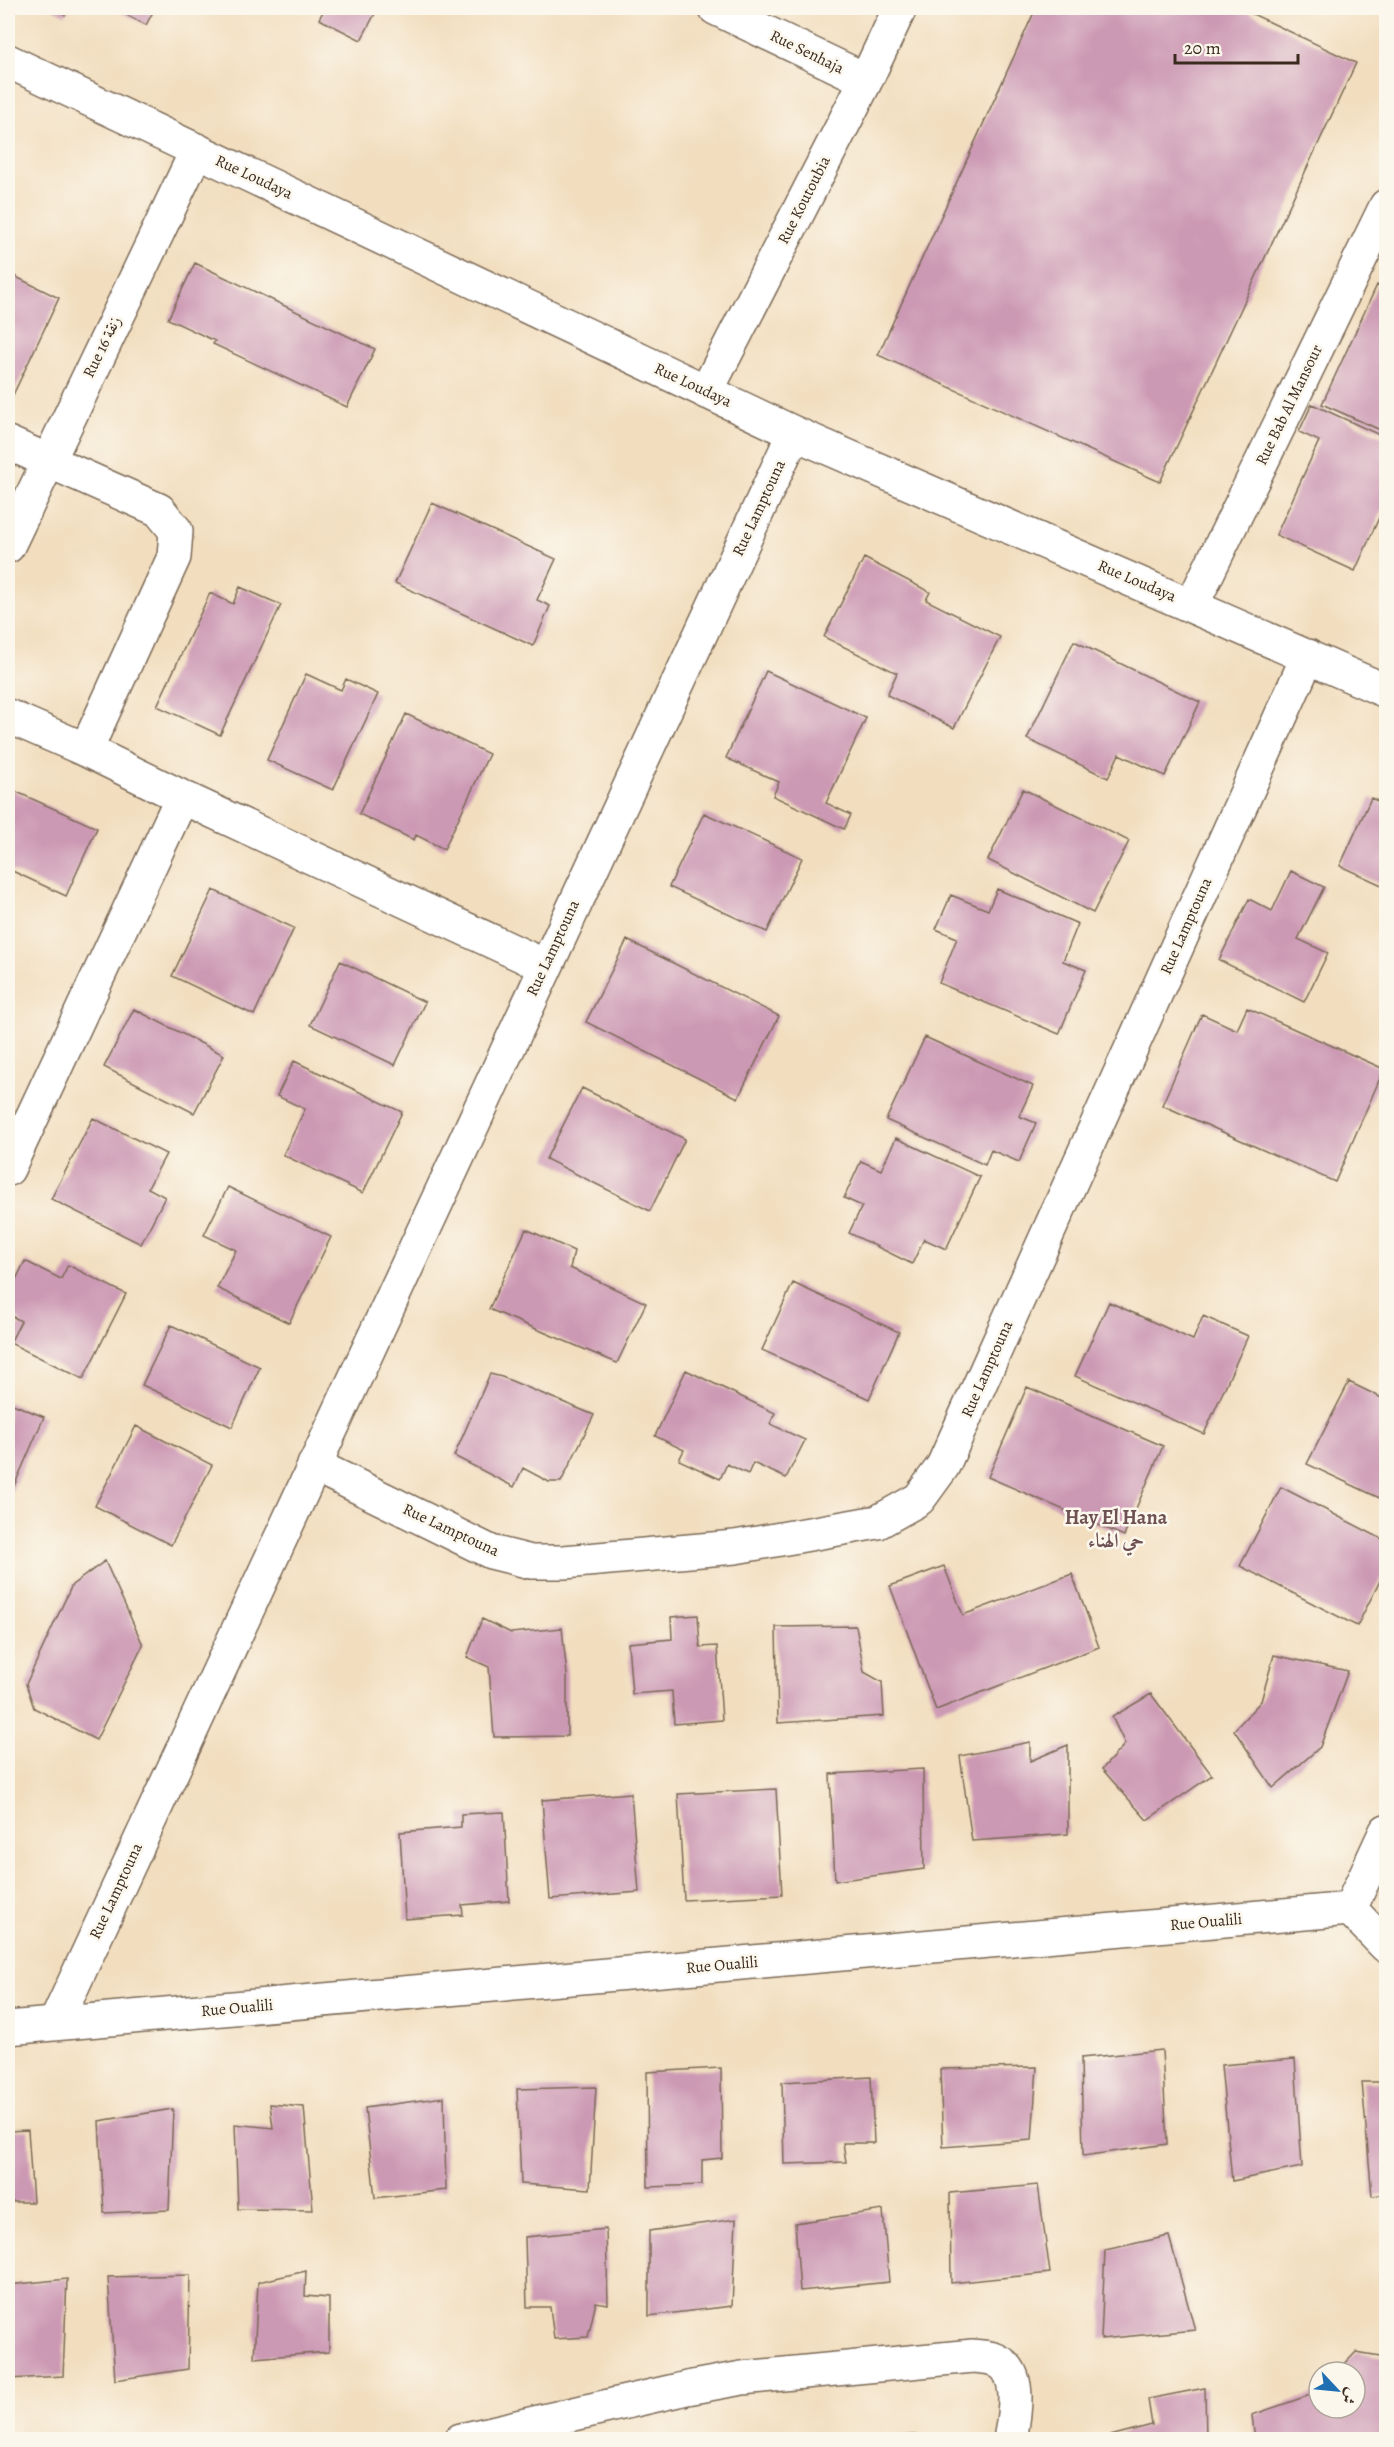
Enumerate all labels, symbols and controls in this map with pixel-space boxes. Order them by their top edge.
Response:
street label: Rue Senhaja [766,25,848,80]
scale bar [1175,27,1298,65]
text: 20 m [1184,36,1221,60]
street label: Rue Loudaya [212,149,297,205]
street label: Rue Koutoubia [772,152,836,248]
street label: Rue 16 زنقة [78,313,126,381]
street label: Rue Bab Al Mansour [1250,341,1328,469]
street label: Rue Loudaya [651,357,736,413]
street label: Rue Lamptouna [727,456,791,560]
street label: Rue Loudaya [1094,555,1180,608]
street label: Rue Lamptouna [1155,874,1217,978]
street label: Rue Lamptouna [521,896,585,1000]
street label: Rue Lamptouna [956,1317,1018,1421]
street label: Rue Lamptouna [399,1498,503,1562]
district label: Hay El Hana حي الهناء [1065,1504,1168,1556]
street label: Rue Lamptouna [84,1839,148,1943]
street label: Rue Oualili [1169,1908,1243,1936]
street label: Rue Oualili [685,1951,759,1979]
street label: Rue Oualili [200,1994,274,2022]
north arrow [1307,2360,1367,2420]
text: ش [1336,2384,1363,2408]

